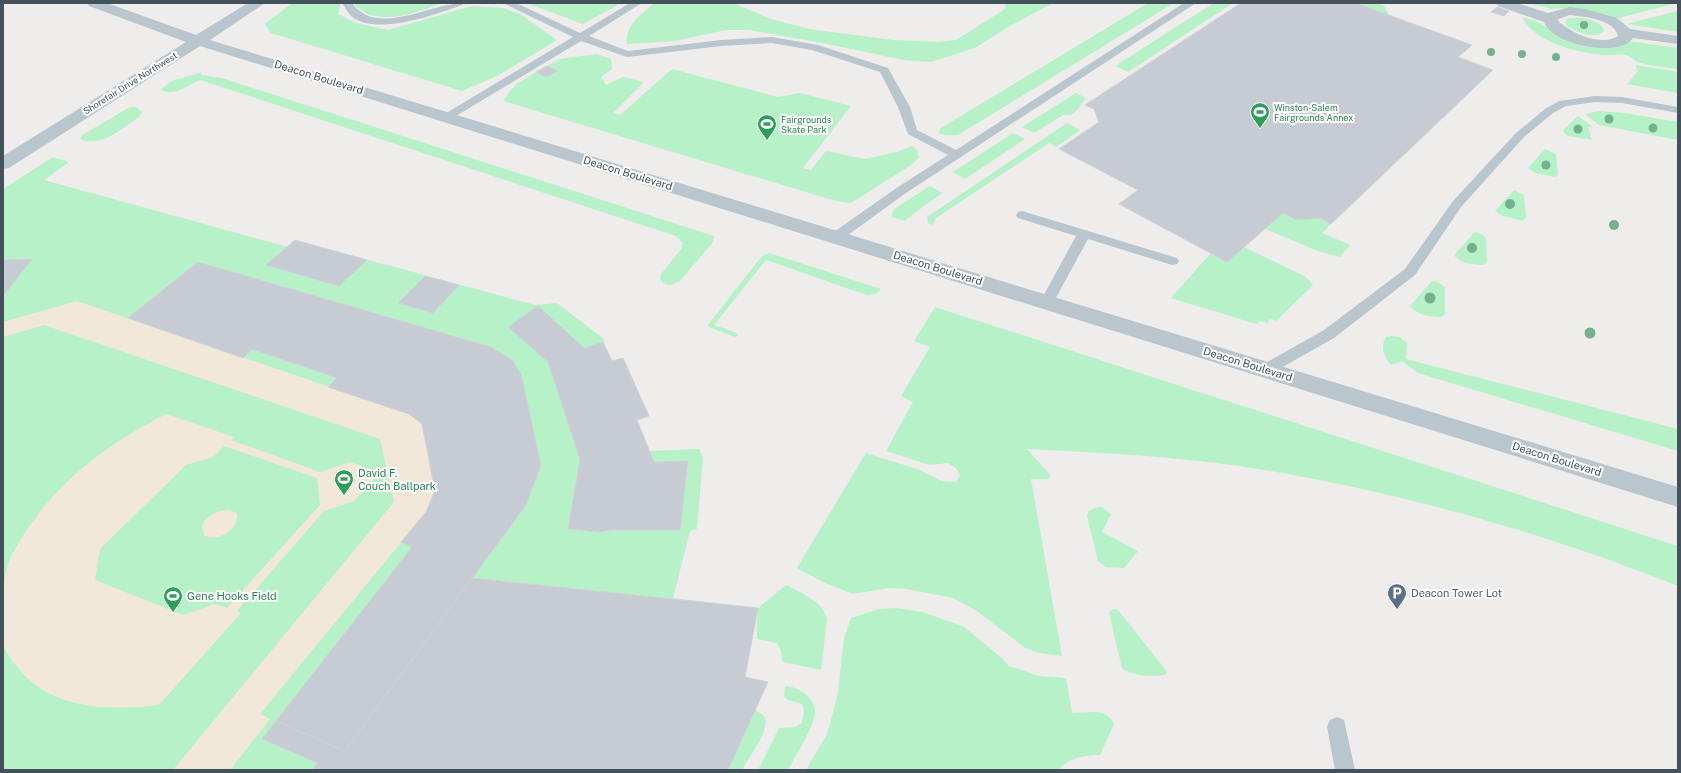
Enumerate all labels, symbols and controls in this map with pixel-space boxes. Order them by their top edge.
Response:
street label: Shorefair Drive Northwest [81,49,179,116]
street label: Deacon Boulevard [273,58,365,96]
sports icon: Winston-Salem Fairgrounds Annex [1249,101,1271,129]
place label: Winston-Salem Fairgrounds Annex [1274,102,1353,123]
sports icon: Fairgrounds Skate Park [756,113,778,141]
place label: Fairgrounds Skate Park [781,114,832,135]
street label: Deacon Boulevard [582,154,674,192]
street label: Deacon Boulevard [892,249,984,287]
street label: Deacon Boulevard [1202,345,1294,383]
street label: Deacon Boulevard [1511,440,1603,478]
place label: David F. Couch Ballpark [358,467,436,492]
sports icon: David F. Couch Ballpark [333,468,355,496]
parking icon: Deacon Tower Lot [1386,582,1408,610]
sports icon: Gene Hooks Field [162,585,184,613]
place label: Deacon Tower Lot [1411,587,1502,599]
place label: Gene Hooks Field [187,590,277,602]

